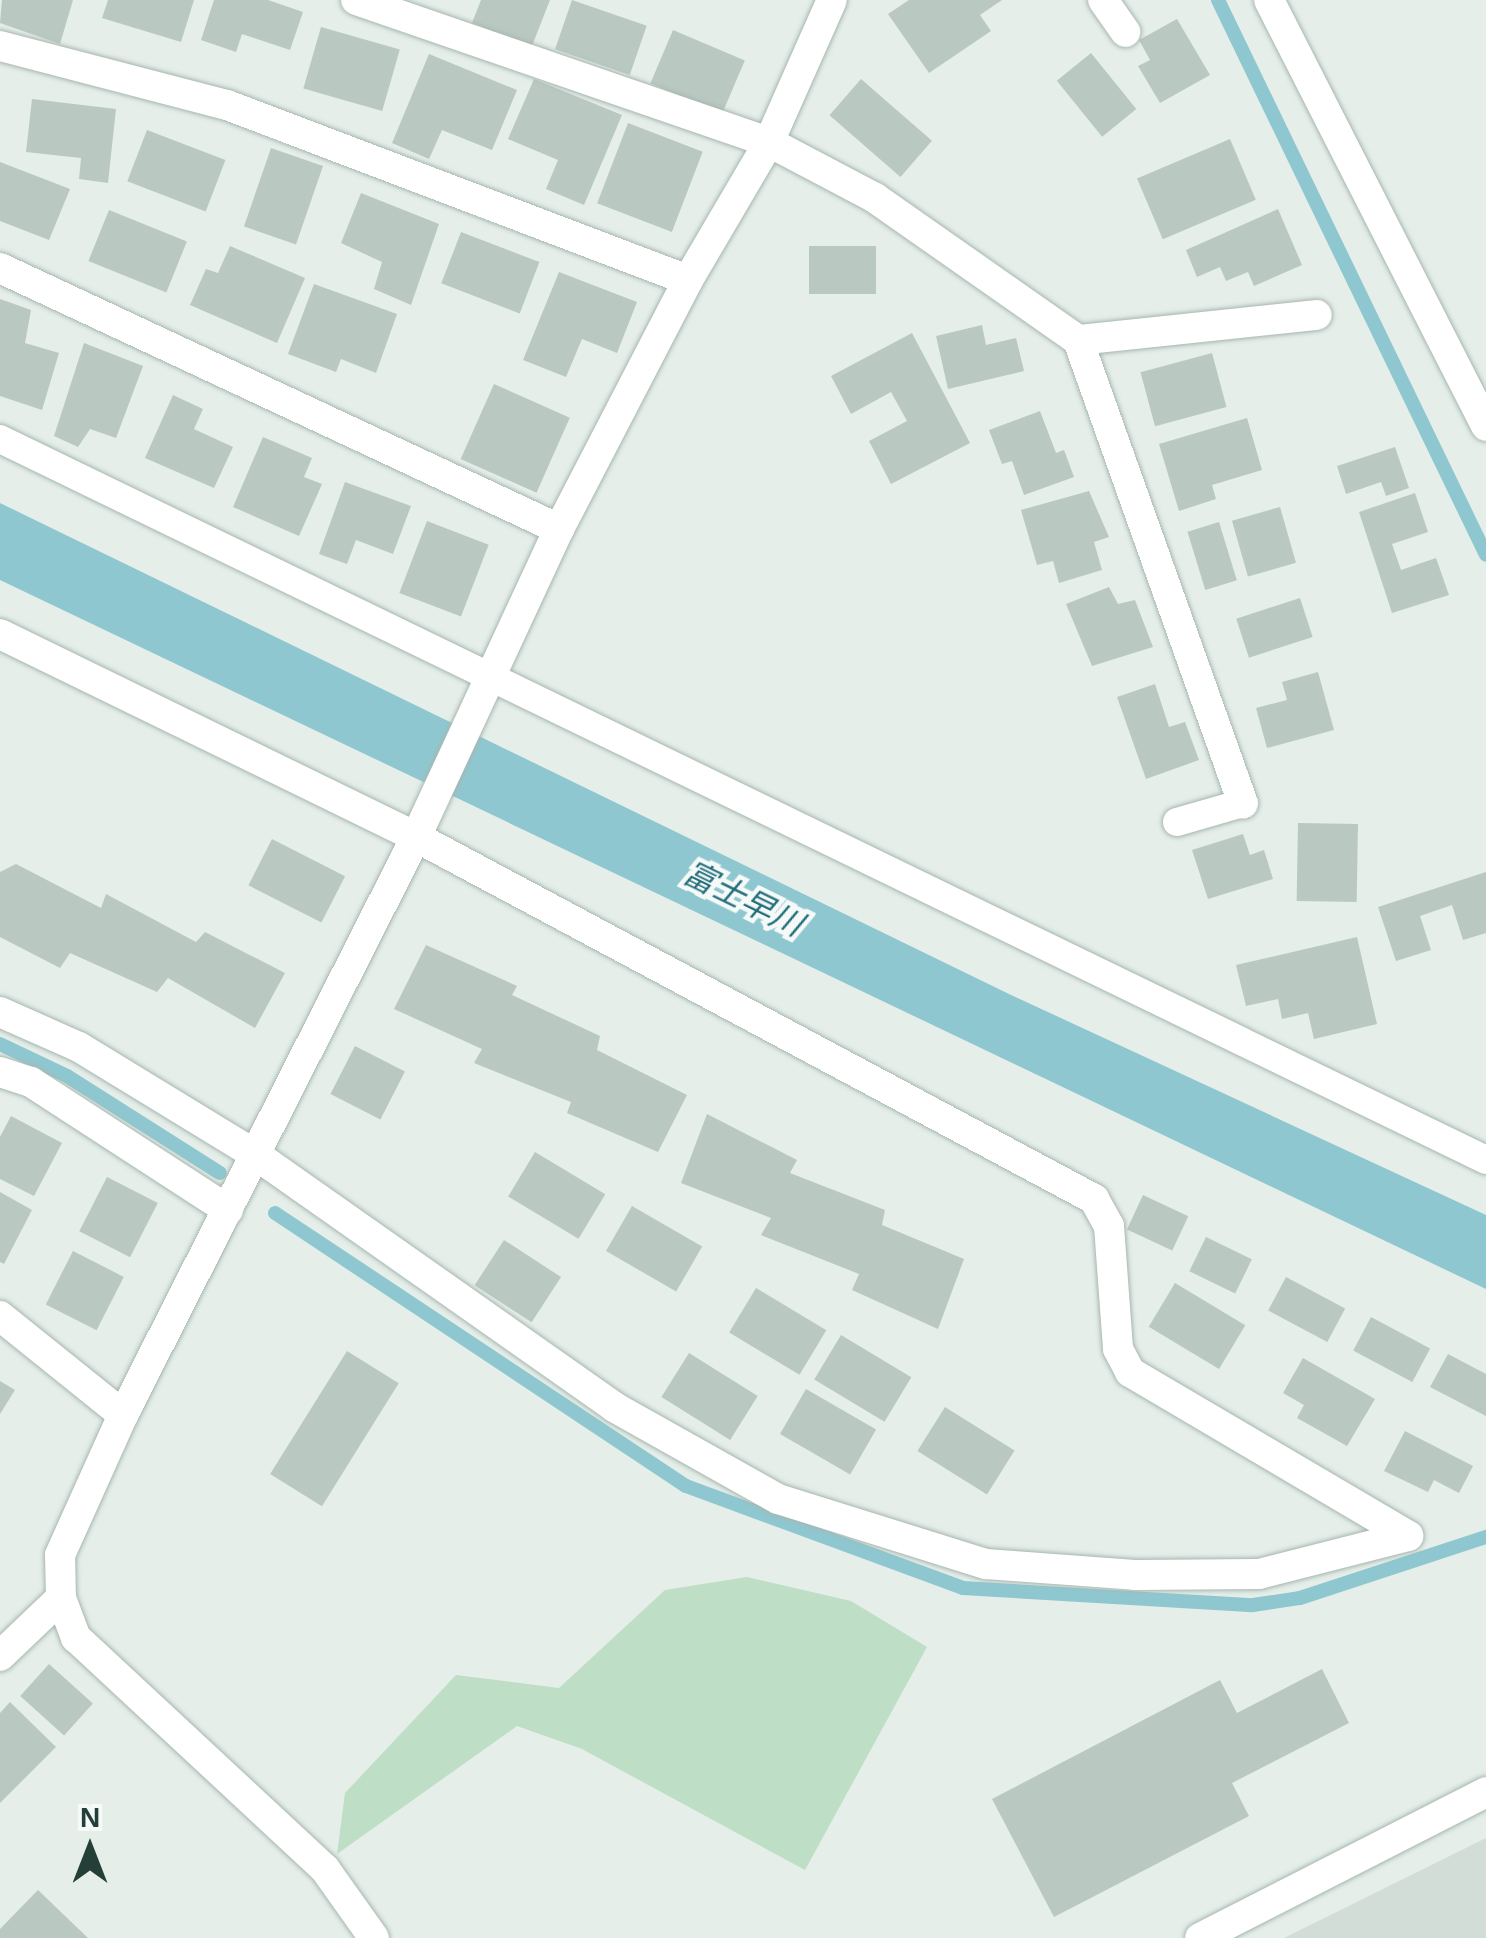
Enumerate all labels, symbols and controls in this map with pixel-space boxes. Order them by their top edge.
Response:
water label: 富士早川 [677,854,809,944]
north arrow [40,1798,140,1898]
text: N [80,1802,100,1833]

